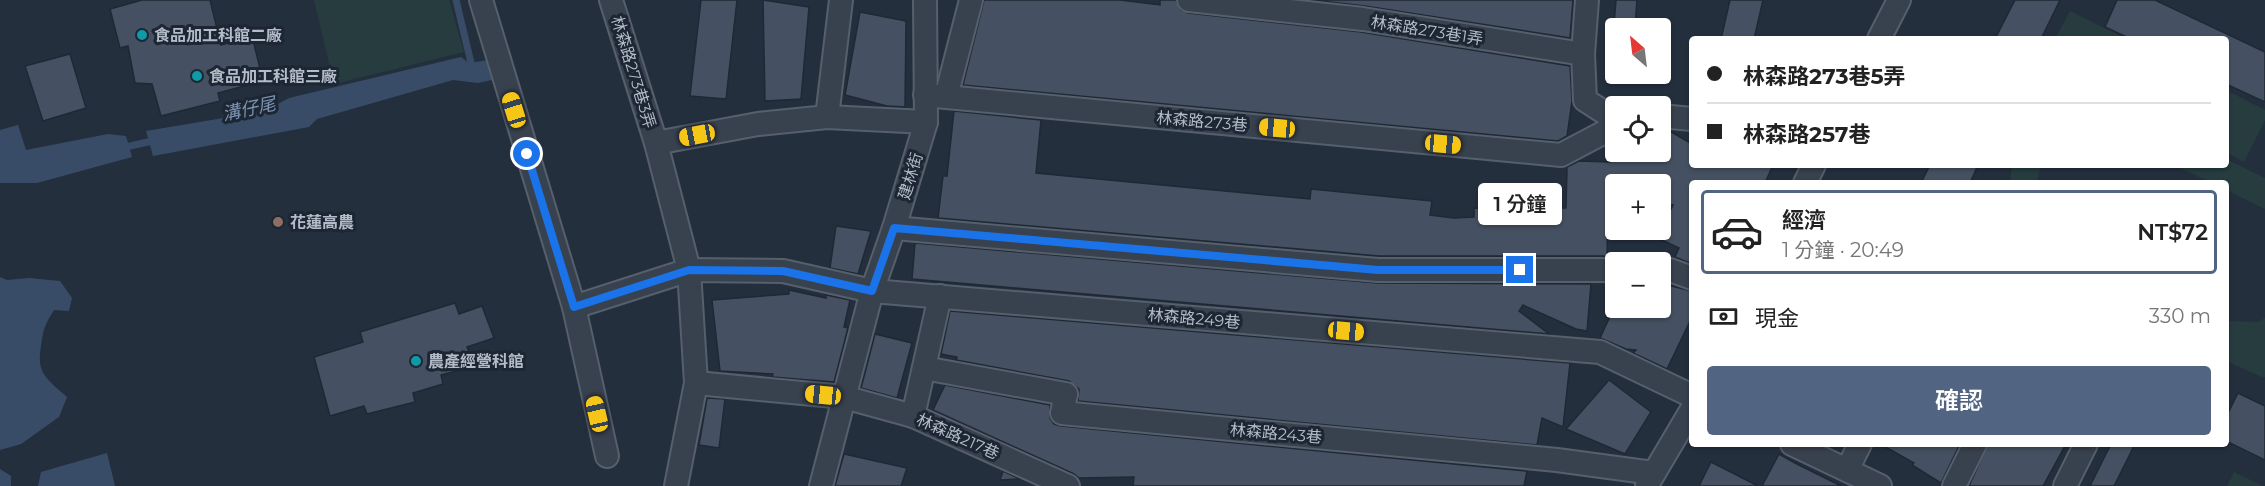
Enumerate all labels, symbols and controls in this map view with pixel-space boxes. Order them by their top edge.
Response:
street label: 林森路273巷1弄 [1370,12,1484,49]
street label: 林森路273巷3弄 [607,14,660,131]
north arrow [1605,18,1671,84]
map controls [1605,18,1671,318]
place label: 食品加工科館二廠 [154,26,282,45]
marker: 食品加工科館二廠 [135,28,149,42]
text: 林森路273巷5弄 [1743,63,1906,90]
place label: 食品加工科館三廠 [209,67,337,86]
marker: 食品加工科館三廠 [190,69,204,83]
car [500,90,528,130]
water label: 溝仔尾 [220,92,280,125]
button: locate [1605,96,1671,162]
street label: 林森路273巷 [1156,108,1248,135]
car [1258,117,1296,139]
text: 林森路257巷 [1743,121,1870,148]
car [678,123,716,147]
car [1424,133,1462,155]
route start [513,140,540,167]
street label: 建林街 [894,150,927,202]
button: + [1605,174,1671,240]
callout: 1 分鐘 [1478,183,1562,225]
text: 1 分鐘 [1493,192,1547,216]
icon: car [1710,205,1764,259]
text: 經濟 [1782,207,1826,234]
place label: 花蓮高農 [290,213,354,232]
marker: 花蓮高農 [271,215,285,229]
text: NT$72 [2137,219,2208,246]
text: 1 分鐘 · 20:49 [1782,238,1904,262]
button: − [1605,252,1671,318]
route end [1506,256,1533,283]
icon: cash [1707,300,1740,333]
text: 330 m [2149,304,2211,328]
street label: 林森路249巷 [1147,305,1241,332]
text: 現金 [1755,305,1799,332]
car [1327,320,1365,342]
place label: 農產經營科館 [428,352,524,371]
marker: 農產經營科館 [409,354,423,368]
button: 確認 [1707,366,2211,435]
car [804,384,842,406]
car [584,394,610,434]
street label: 林森路217巷 [914,410,1002,463]
street label: 林森路243巷 [1229,420,1323,447]

